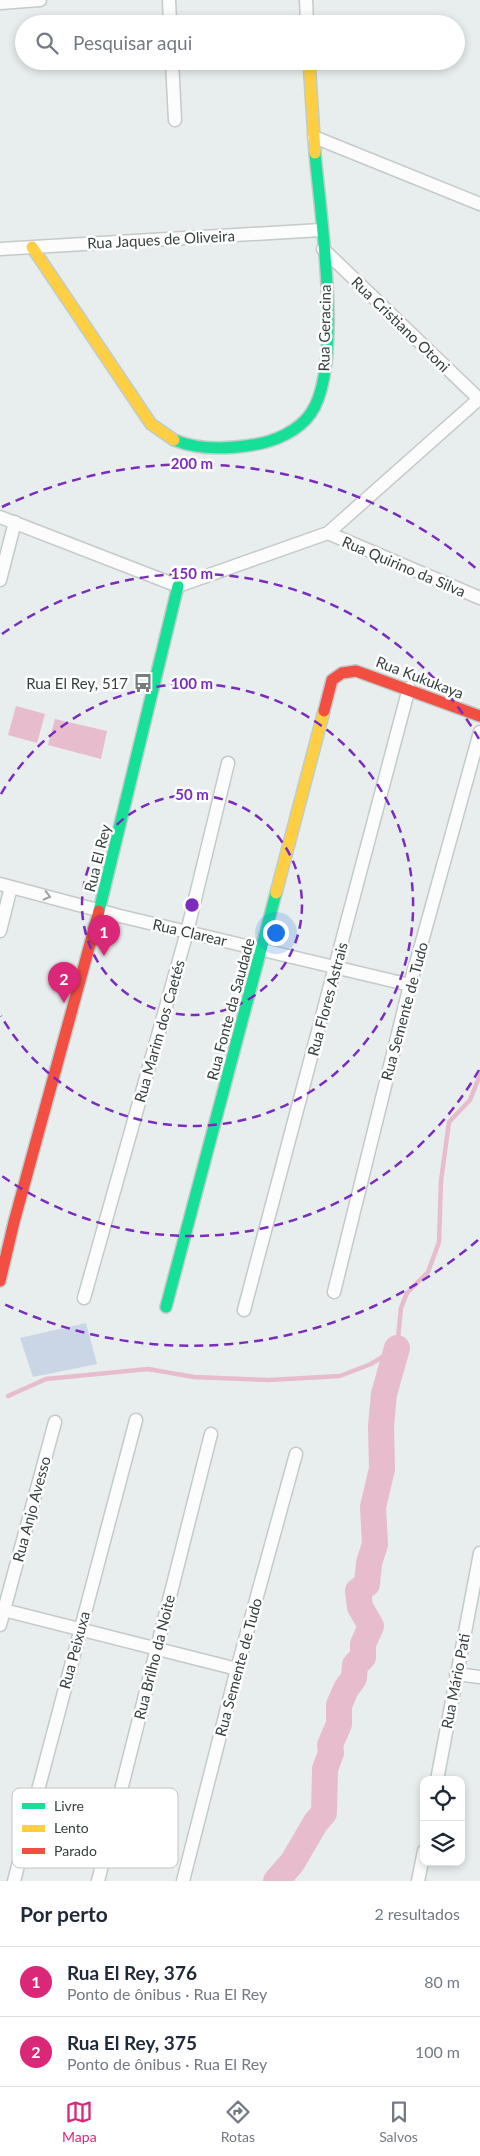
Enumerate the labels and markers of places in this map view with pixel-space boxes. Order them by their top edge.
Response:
bus stop icon: Rua El Rey, 517 [132,672,154,694]
place label: Rua El Rey, 517 [26,674,128,692]
centre of rings [183,896,201,914]
pin: 1 [88,915,120,956]
pin: 2 [48,962,80,1003]

